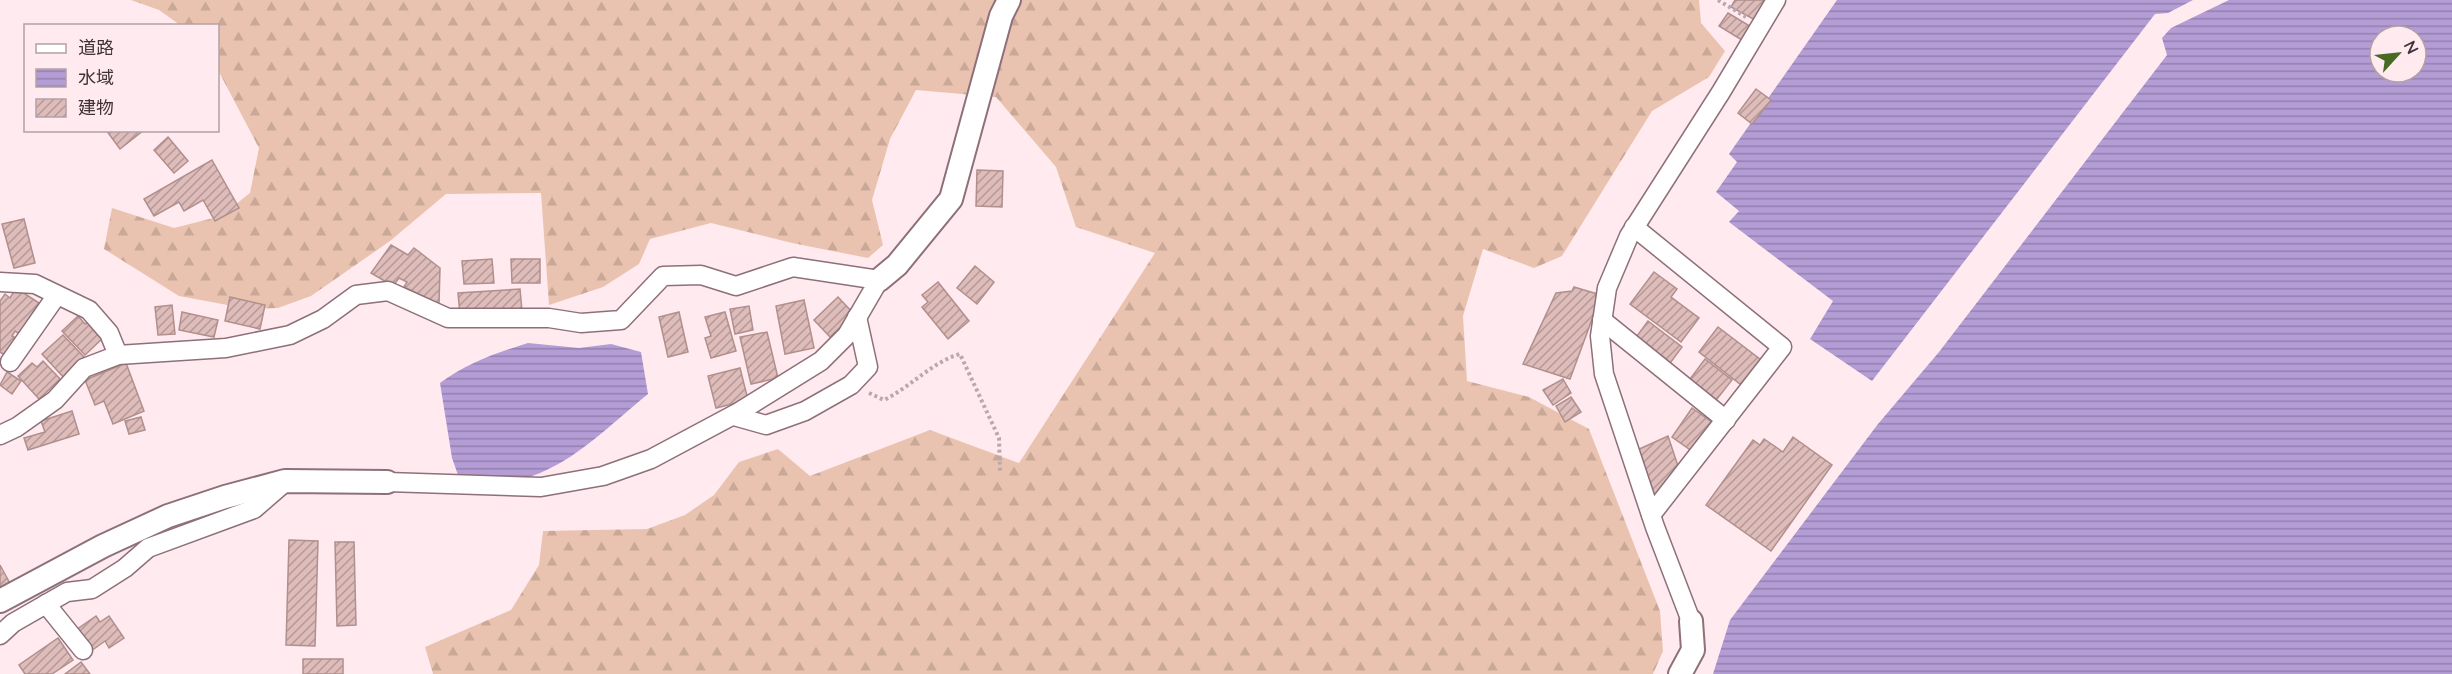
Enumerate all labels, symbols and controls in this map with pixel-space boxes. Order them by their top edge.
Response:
legend [24,24,219,132]
north arrow [2368,24,2428,84]
text: 道路 [78,36,114,58]
text: N [2401,37,2423,57]
text: 水域 [78,66,114,88]
text: 建物 [78,96,114,118]

